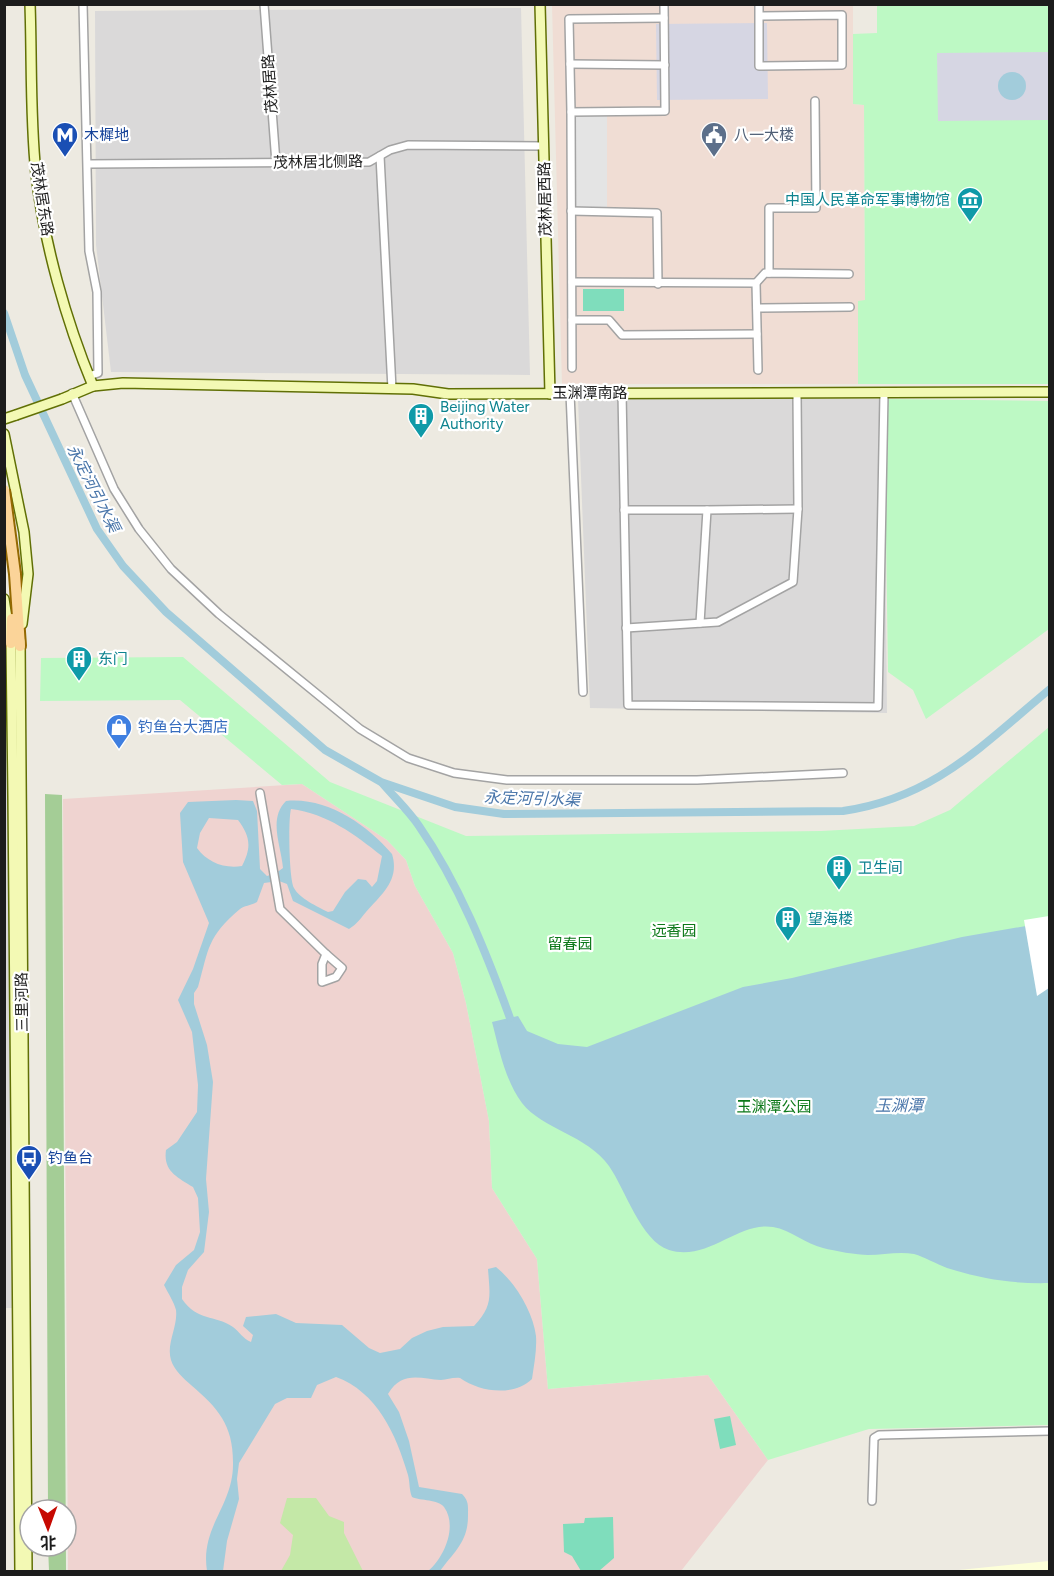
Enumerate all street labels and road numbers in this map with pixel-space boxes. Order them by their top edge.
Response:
street label: 茂林居路 [259,53,281,115]
street label: 茂林居北侧路 [273,152,363,172]
street label: 茂林居东路 [27,161,57,237]
street label: 茂林居西路 [535,161,555,237]
street label: 玉渊潭南路 [552,384,628,402]
street label: 三里河路 [12,972,32,1032]

